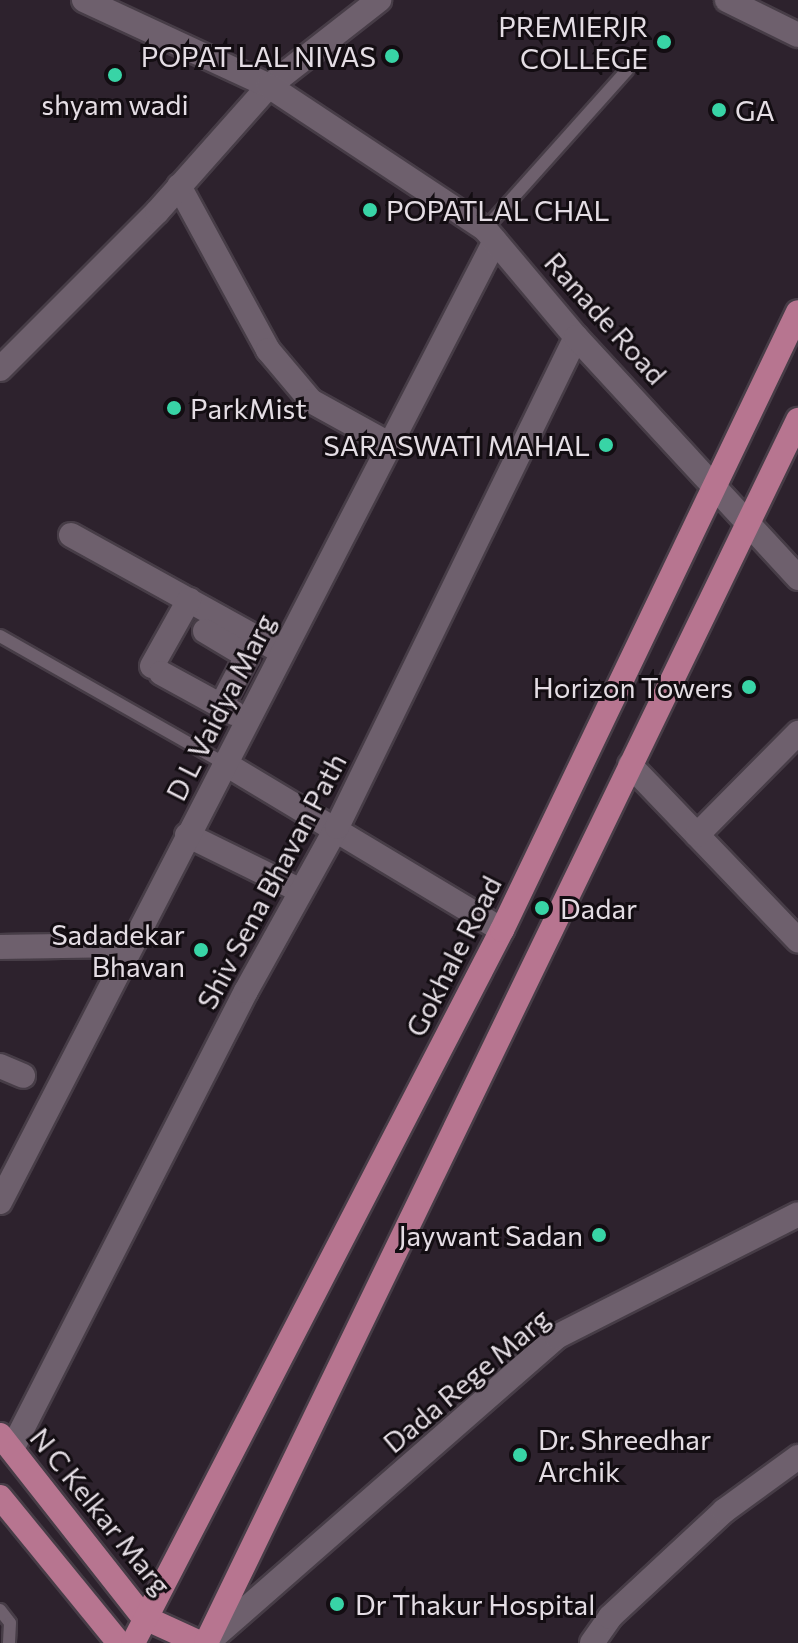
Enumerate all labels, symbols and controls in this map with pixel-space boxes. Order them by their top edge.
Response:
place label: PREMIERJR COLLEGE [498,9,648,75]
marker: PREMIERJR COLLEGE [655,33,673,51]
place label: POPAT LAL NIVAS [141,39,376,73]
marker: POPAT LAL NIVAS [383,47,401,65]
marker: shyam wadi [106,66,124,84]
place label: shyam wadi [41,87,189,121]
place label: GA [735,93,775,127]
marker: GA [710,101,728,119]
place label: POPATLAL CHAL [386,193,610,227]
marker: POPATLAL CHAL [361,201,379,219]
street label: Ranade Road [538,245,674,391]
place label: ParkMist [190,391,307,425]
marker: ParkMist [165,399,183,417]
place label: SARASWATI MAHAL [323,428,590,462]
marker: SARASWATI MAHAL [597,436,615,454]
street label: D L Vaidya Marg [159,608,281,806]
place label: Horizon Towers [533,670,733,704]
marker: Horizon Towers [740,678,758,696]
street label: Shiv Sena Bhavan Path [189,747,353,1015]
street label: Gokhale Road [398,870,508,1042]
place label: Dadar [560,891,637,925]
marker: Dadar [531,897,553,919]
place label: Sadadekar Bhavan [51,917,185,983]
marker: Sadadekar Bhavan [192,941,210,959]
place label: Jaywant Sadan [398,1218,583,1252]
marker: Jaywant Sadan [590,1226,608,1244]
street label: Dada Rege Marg [376,1301,556,1459]
street label: N C Kelkar Marg [24,1421,178,1601]
place label: Dr. Shreedhar Archik [538,1422,711,1488]
marker: Dr. Shreedhar Archik [509,1444,531,1466]
place label: Dr Thakur Hospital [355,1587,595,1621]
marker: Dr Thakur Hospital [326,1593,348,1615]

